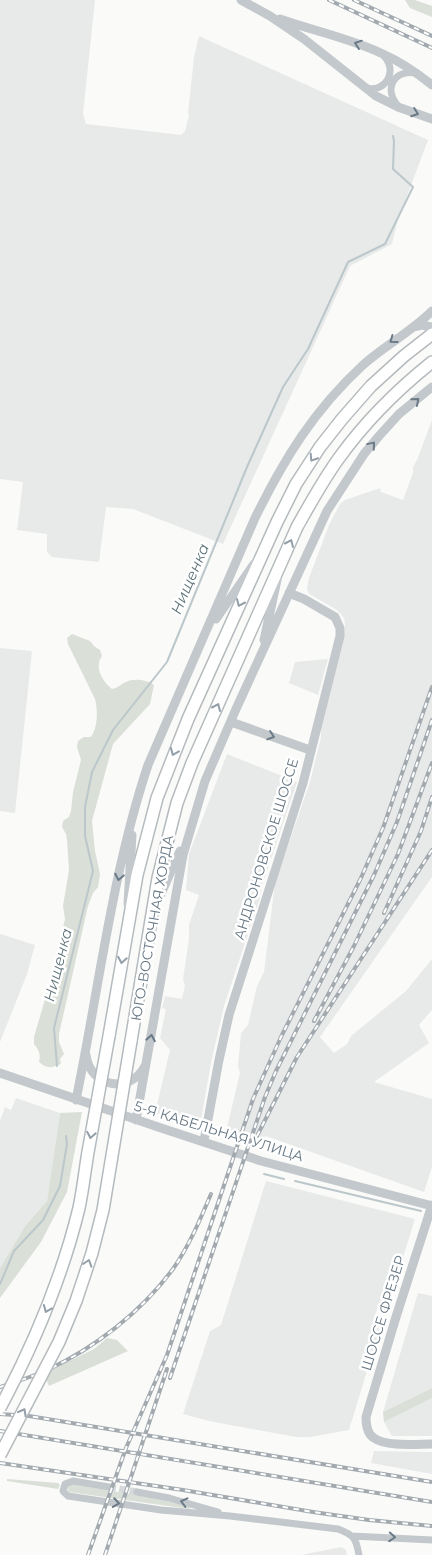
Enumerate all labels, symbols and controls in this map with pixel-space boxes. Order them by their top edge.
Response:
one-way arrow [354,40,363,50]
one-way arrow [410,107,419,117]
one-way arrow [390,335,399,343]
one-way arrow [410,398,419,406]
one-way arrow [366,441,375,450]
one-way arrow [309,453,319,462]
one-way arrow [284,539,295,548]
water label: Нищенка [166,541,213,617]
one-way arrow [236,598,246,607]
one-way arrow [211,703,222,712]
one-way arrow [266,730,274,740]
one-way arrow [170,747,181,756]
street label: АНДРОНОВСКОЕ ШОССЕ [230,756,302,942]
street label: ЮГО-ВОСТОЧНАЯ ХОРДА [127,833,177,1022]
one-way arrow [114,872,124,881]
water label: Нищенка [39,926,76,1004]
one-way arrow [118,955,128,964]
one-way arrow [145,1033,155,1042]
street label: 5-Я КАБЕЛЬНАЯ УЛИЦА [132,1097,306,1166]
one-way arrow [87,1131,97,1140]
street label: ШОССЕ ФРЕЗЕР [357,1253,409,1373]
one-way arrow [82,1260,92,1268]
one-way arrow [43,1304,53,1313]
one-way arrow [17,1408,27,1417]
one-way arrow [180,1497,189,1508]
one-way arrow [111,1498,120,1508]
one-way arrow [388,1532,396,1543]

